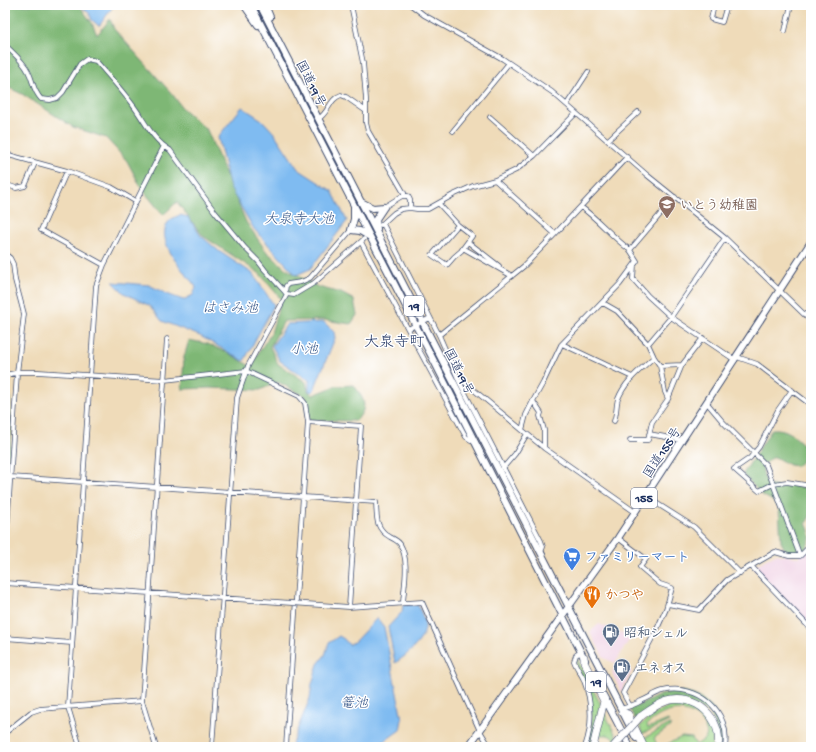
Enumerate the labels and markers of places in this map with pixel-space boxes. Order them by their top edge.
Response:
school or university icon: いとう幼稚園 [657,194,677,219]
place label: いとう幼稚園 [680,198,758,214]
supermarket icon: ファミリーマート [562,546,582,571]
place label: ファミリーマート [585,551,690,566]
restaurant icon: かつや [582,584,602,609]
place label: かつや [605,589,644,604]
fuel station icon: 昭和シェル [601,622,621,647]
place label: 昭和シェル [624,626,688,642]
fuel station icon: エネオス [612,657,632,682]
place label: エネオス [635,662,686,677]

